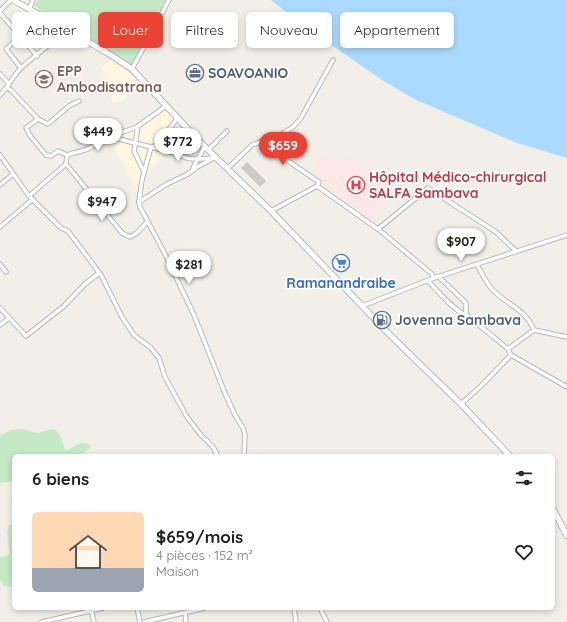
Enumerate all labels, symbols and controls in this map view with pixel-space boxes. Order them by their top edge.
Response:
chip: Acheter [12,12,90,48]
chip: Louer [98,12,163,48]
chip: Filtres [171,12,238,48]
chip: Nouveau [246,12,332,48]
chip: Appartement [340,12,454,48]
place label: EPP Ambodisatrana [57,62,162,96]
office icon: SOAVOANIO [185,63,205,83]
place label: SOAVOANIO [208,64,289,82]
school or university icon: EPP Ambodisatrana [34,69,54,89]
pin: $449 [74,118,122,152]
text: $449 [83,123,113,139]
pin: $772 [154,128,202,162]
pin: $659 [259,132,307,166]
text: $772 [163,133,193,149]
text: $659 [268,137,298,153]
place label: Hôpital Médico-chirurgical SALFA Sambava [369,168,547,202]
hospital icon: Hôpital Médico-chirurgical SALFA Sambava [346,175,366,195]
pin: $947 [78,188,126,222]
text: $947 [87,193,117,209]
pin: $907 [437,228,485,262]
text: $907 [446,233,476,249]
pin: $281 [165,251,213,285]
supermarket icon: Ramanandraibe [331,253,351,273]
text: $281 [175,256,203,272]
place label: Ramanandraibe [286,274,396,292]
fuel station icon: Jovenna Sambava [372,310,392,330]
place label: Jovenna Sambava [395,311,521,329]
icon: filters [513,467,535,489]
text: 6 biens [32,468,89,489]
text: $659/mois [156,526,243,547]
icon: home [64,528,112,576]
icon: heart [513,541,535,563]
text: 4 pièces · 152 m² [156,547,253,563]
text: Maison [156,563,199,579]

